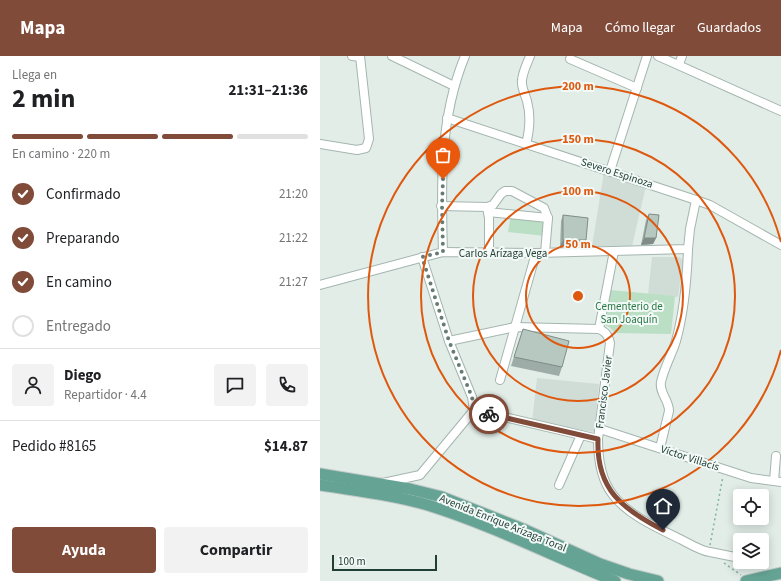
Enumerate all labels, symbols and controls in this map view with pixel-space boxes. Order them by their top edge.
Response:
text: Mapa [20,15,65,42]
text: Mapa [551,18,583,38]
text: Cómo llegar [605,18,675,38]
text: Guardados [697,18,761,38]
text: Llega en [12,66,57,84]
text: 200 m [562,78,594,95]
text: 2 min [12,80,75,117]
text: 21:31–21:36 [228,80,308,101]
text: 150 m [562,131,594,148]
pin [426,138,460,179]
icon: bag [432,144,454,166]
text: En camino · 220 m [12,145,110,163]
street label: Severo Espinoza [579,154,655,192]
icon: check [12,183,34,205]
text: 100 m [562,183,594,200]
text: Confirmado [46,184,121,205]
text: 21:20 [279,185,308,203]
icon: check [12,227,34,249]
text: Preparando [46,228,120,249]
text: 21:22 [279,229,308,247]
text: 50 m [565,236,591,253]
street label: Carlos Arízaga Vega [459,246,547,261]
icon: check [12,271,34,293]
text: En camino [46,272,112,293]
text: 21:27 [279,273,308,291]
centre of rings [571,289,585,303]
park label: Cementerio de San Joaquín [595,299,663,327]
text: Entregado [46,316,111,337]
street label: Francisco Javier [592,354,616,429]
button: person [12,364,54,406]
button: chat [214,364,256,406]
button: phone [266,364,308,406]
text: Diego [64,365,101,386]
text: Repartidor · 4.4 [64,386,147,404]
courier [469,394,509,434]
icon: bike [478,403,500,425]
text: Pedido #8165 [12,436,96,457]
text: $14.87 [264,436,308,457]
street label: Víctor Villacís [659,441,722,475]
pin [646,489,680,530]
map controls [733,489,769,569]
button: locate [733,489,769,525]
street label: Avenida Enrique Arízaga Toral [437,491,569,555]
icon: home [652,495,674,517]
button: Ayuda [12,527,156,573]
button: Compartir [164,527,308,573]
button: layers [733,533,769,569]
scale bar [332,553,437,572]
text: 100 m [338,554,366,569]

